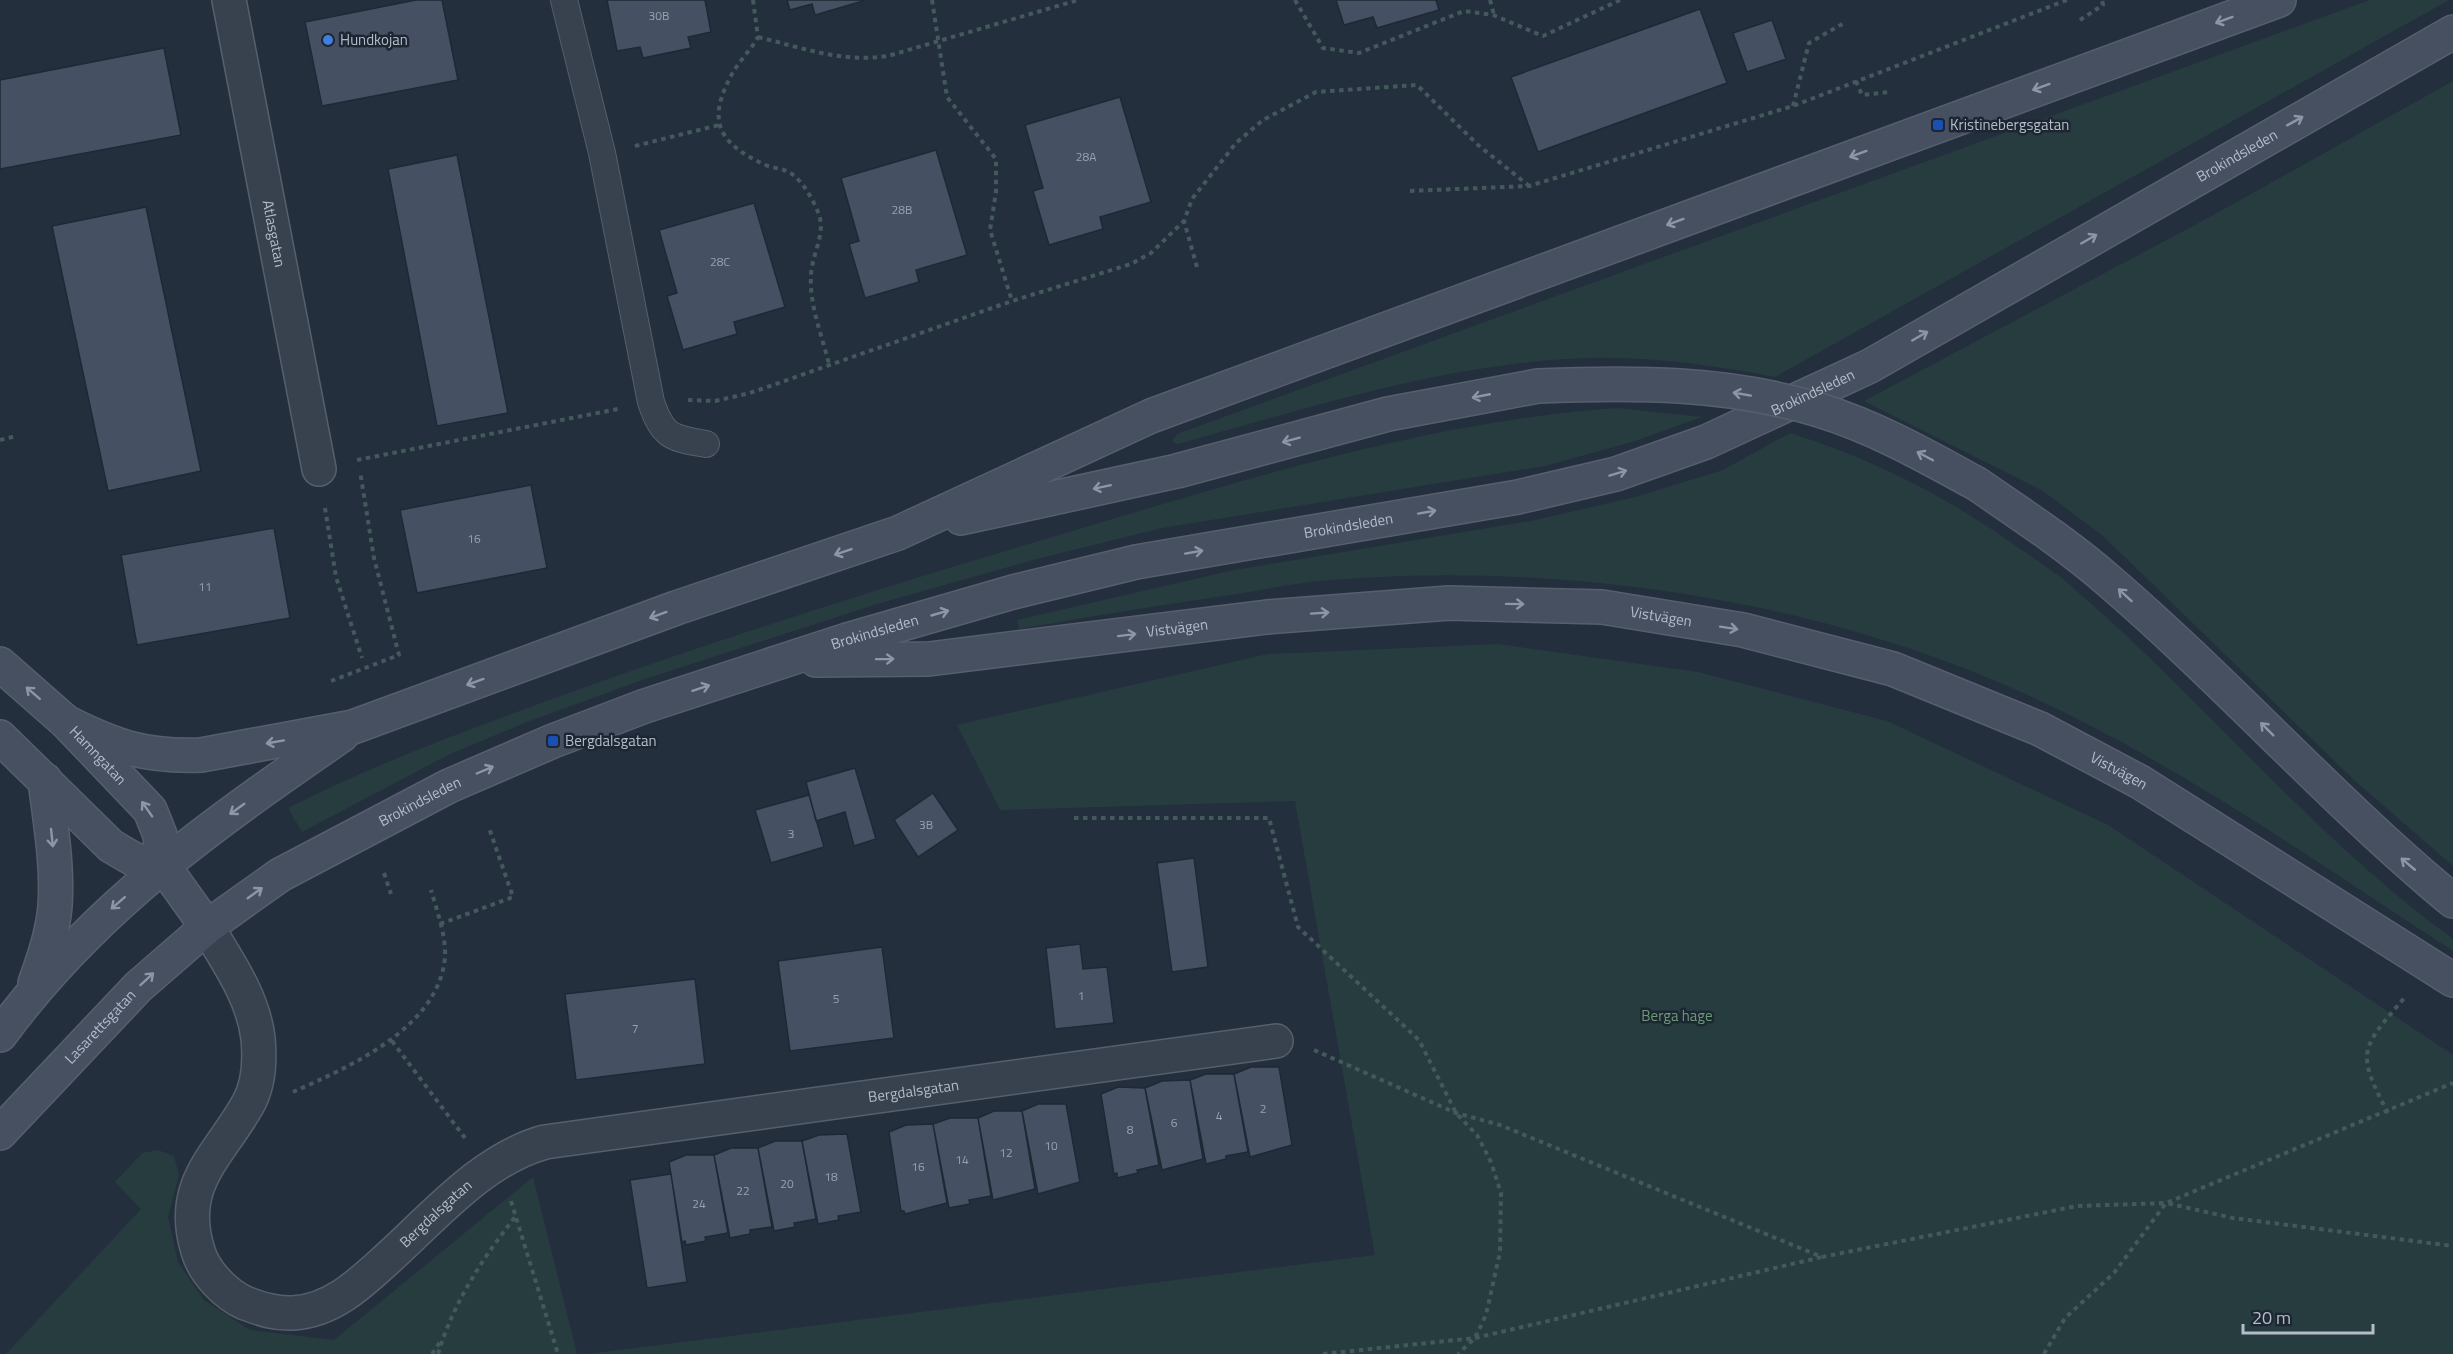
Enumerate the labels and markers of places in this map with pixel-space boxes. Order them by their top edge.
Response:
place label: Hundkojan [340,28,408,51]
marker: Hundkojan [321,33,335,47]
place label: Kristinebergsgatan [1950,113,2069,136]
marker: Kristinebergsgatan [1931,118,1945,132]
place label: Bergdalsgatan [565,729,657,752]
marker: Bergdalsgatan [546,734,560,748]

